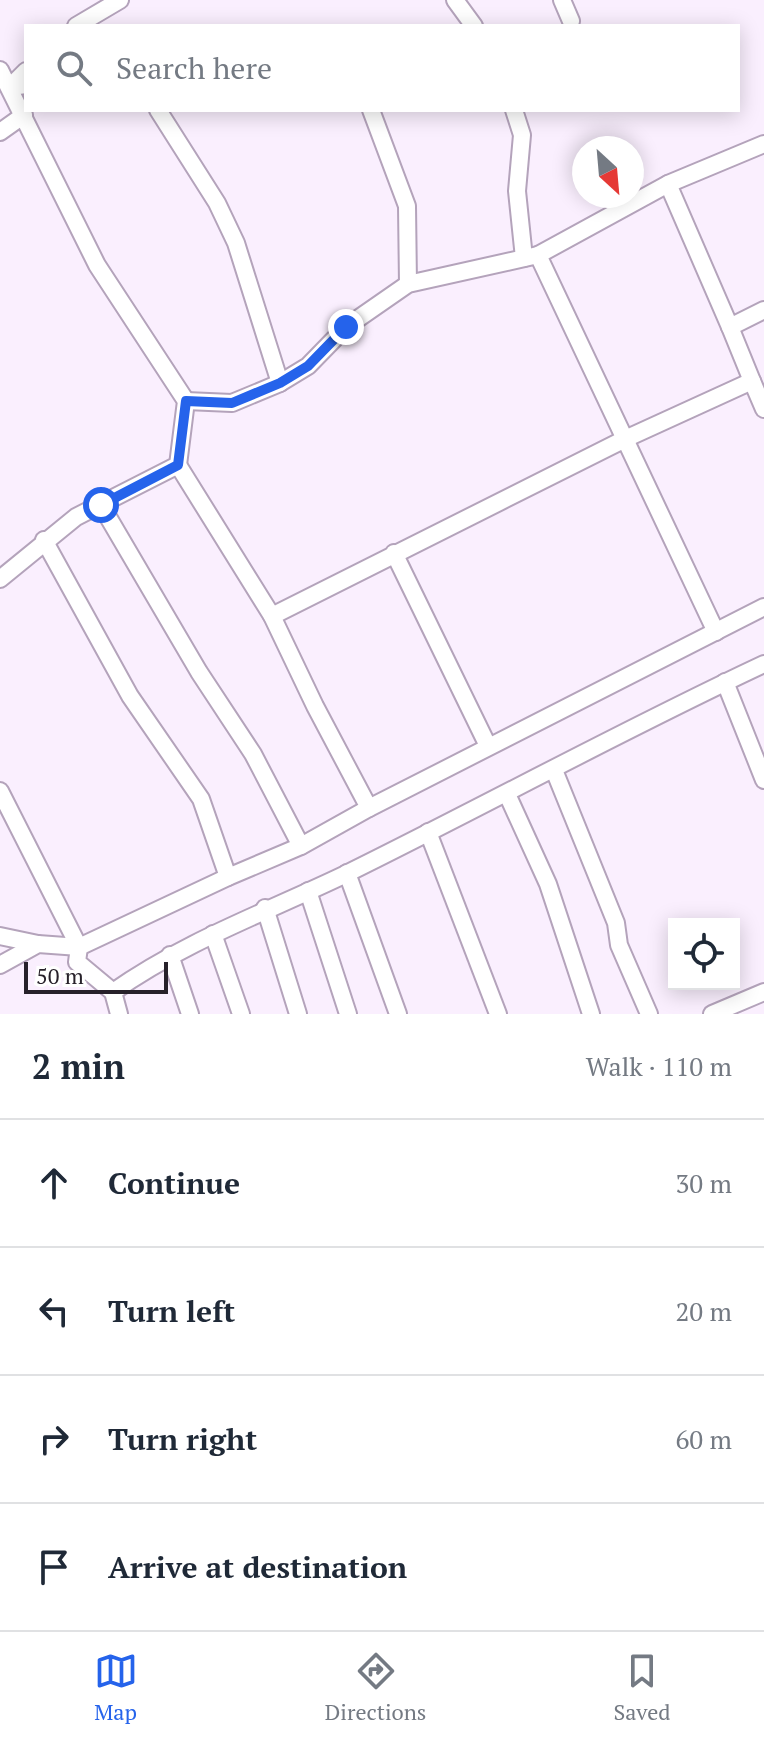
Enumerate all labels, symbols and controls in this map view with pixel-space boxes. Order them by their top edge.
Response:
search box [24,24,740,112]
icon: search [52,46,96,90]
text: Search here [116,48,272,88]
north arrow [572,136,644,208]
route end [328,309,364,345]
route start [83,487,119,523]
map controls [668,918,740,990]
button: locate [668,918,740,990]
scale bar [24,958,168,994]
text: 50 m [36,961,84,990]
text: 2 min [32,1044,125,1089]
text: Walk · 110 m [586,1049,732,1083]
icon: ahead [32,1161,76,1205]
text: Continue [108,1163,240,1203]
text: 30 m [676,1166,732,1200]
icon: left [32,1289,76,1333]
text: Turn left [108,1291,235,1331]
text: 20 m [676,1294,732,1328]
icon: right [32,1417,76,1461]
text: Turn right [108,1419,257,1459]
text: 60 m [676,1422,732,1456]
icon: arrive [32,1545,76,1589]
text: Arrive at destination [108,1547,407,1587]
tab: Map [94,1649,138,1726]
tab: Directions [325,1649,426,1726]
tab: Saved [613,1649,670,1726]

